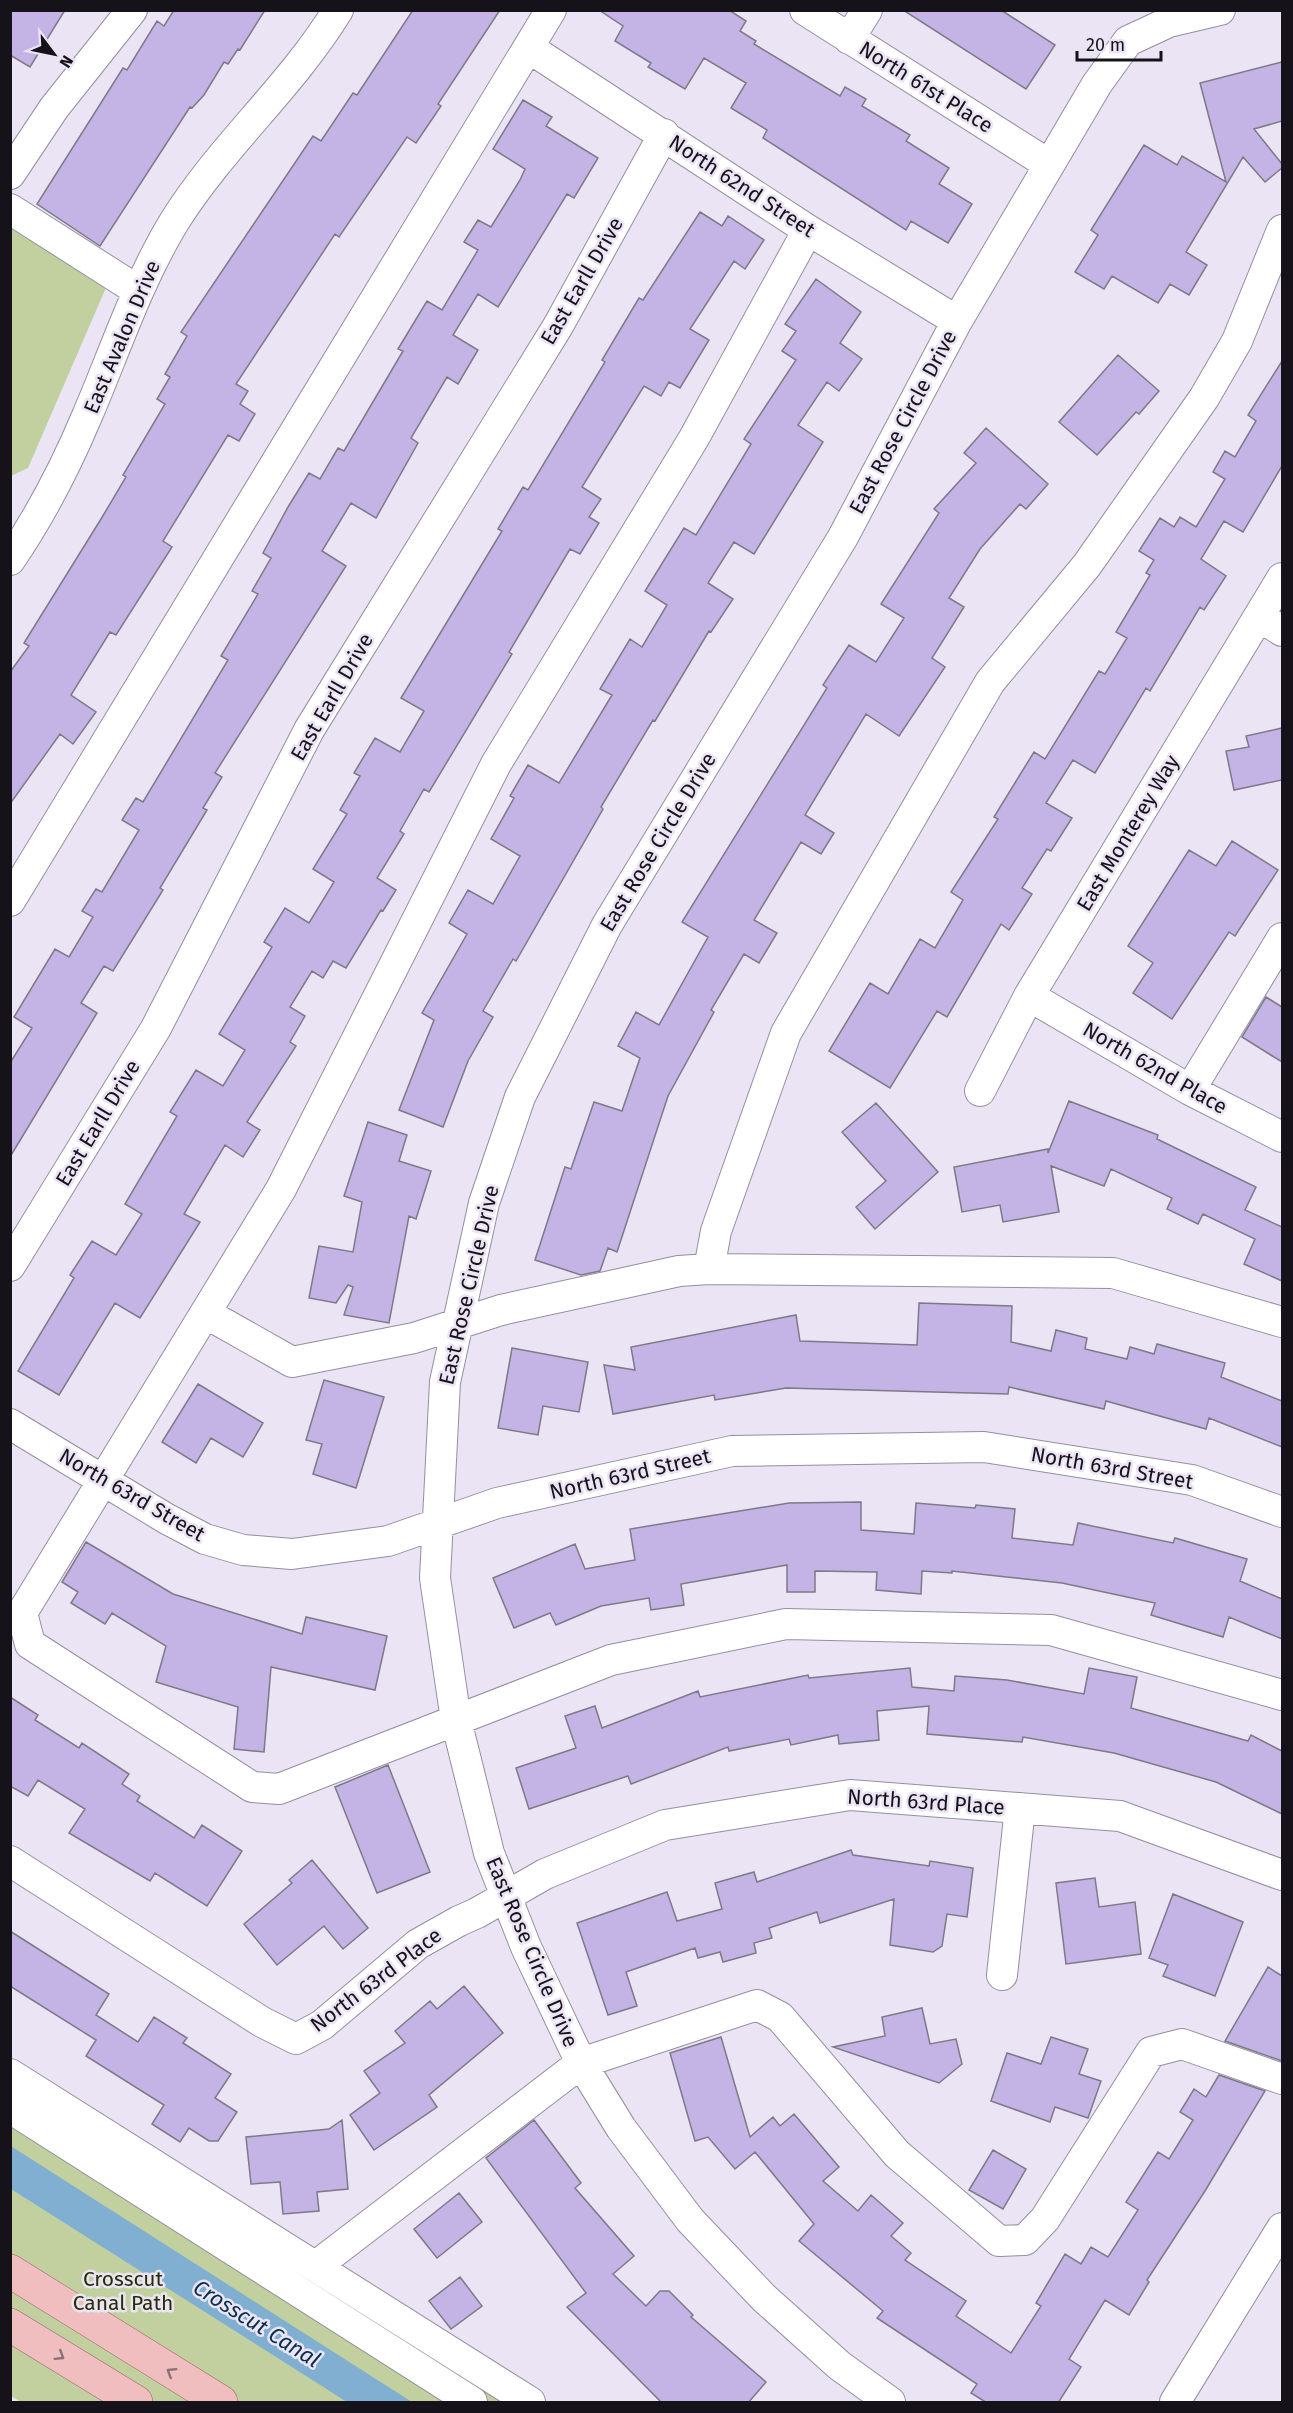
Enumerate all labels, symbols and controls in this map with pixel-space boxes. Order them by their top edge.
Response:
north arrow [24,24,84,84]
scale bar [1077,24,1161,62]
text: 20 m [1086,34,1125,56]
street label: North 61st Place [854,35,998,139]
text: N [55,52,77,71]
street label: North 62nd Street [664,129,820,243]
street label: East Earll Drive [535,213,629,349]
street label: East Avalon Drive [78,257,166,417]
street label: East Rose Circle Drive [844,326,962,518]
street label: East Earll Drive [285,629,379,765]
street label: East Rose Circle Drive [594,748,722,936]
street label: East Monterey Way [1071,750,1185,916]
street label: North 62nd Place [1078,1016,1232,1120]
street label: East Earll Drive [50,1055,146,1191]
street label: East Rose Circle Drive [433,1183,505,1387]
street label: North 63rd Street [1029,1441,1196,1495]
street label: North 63rd Street [54,1443,210,1548]
street label: North 63rd Street [547,1443,713,1505]
street label: North 63rd Place [846,1784,1006,1820]
street label: East Rose Circle Drive [480,1853,584,2051]
street label: North 63rd Place [305,1922,447,2038]
park label: Crosscut Canal Path [73,2266,173,2316]
water label: Crosscut Canal [188,2274,325,2373]
one-way arrow [53,2349,64,2360]
one-way arrow [167,2367,177,2379]

